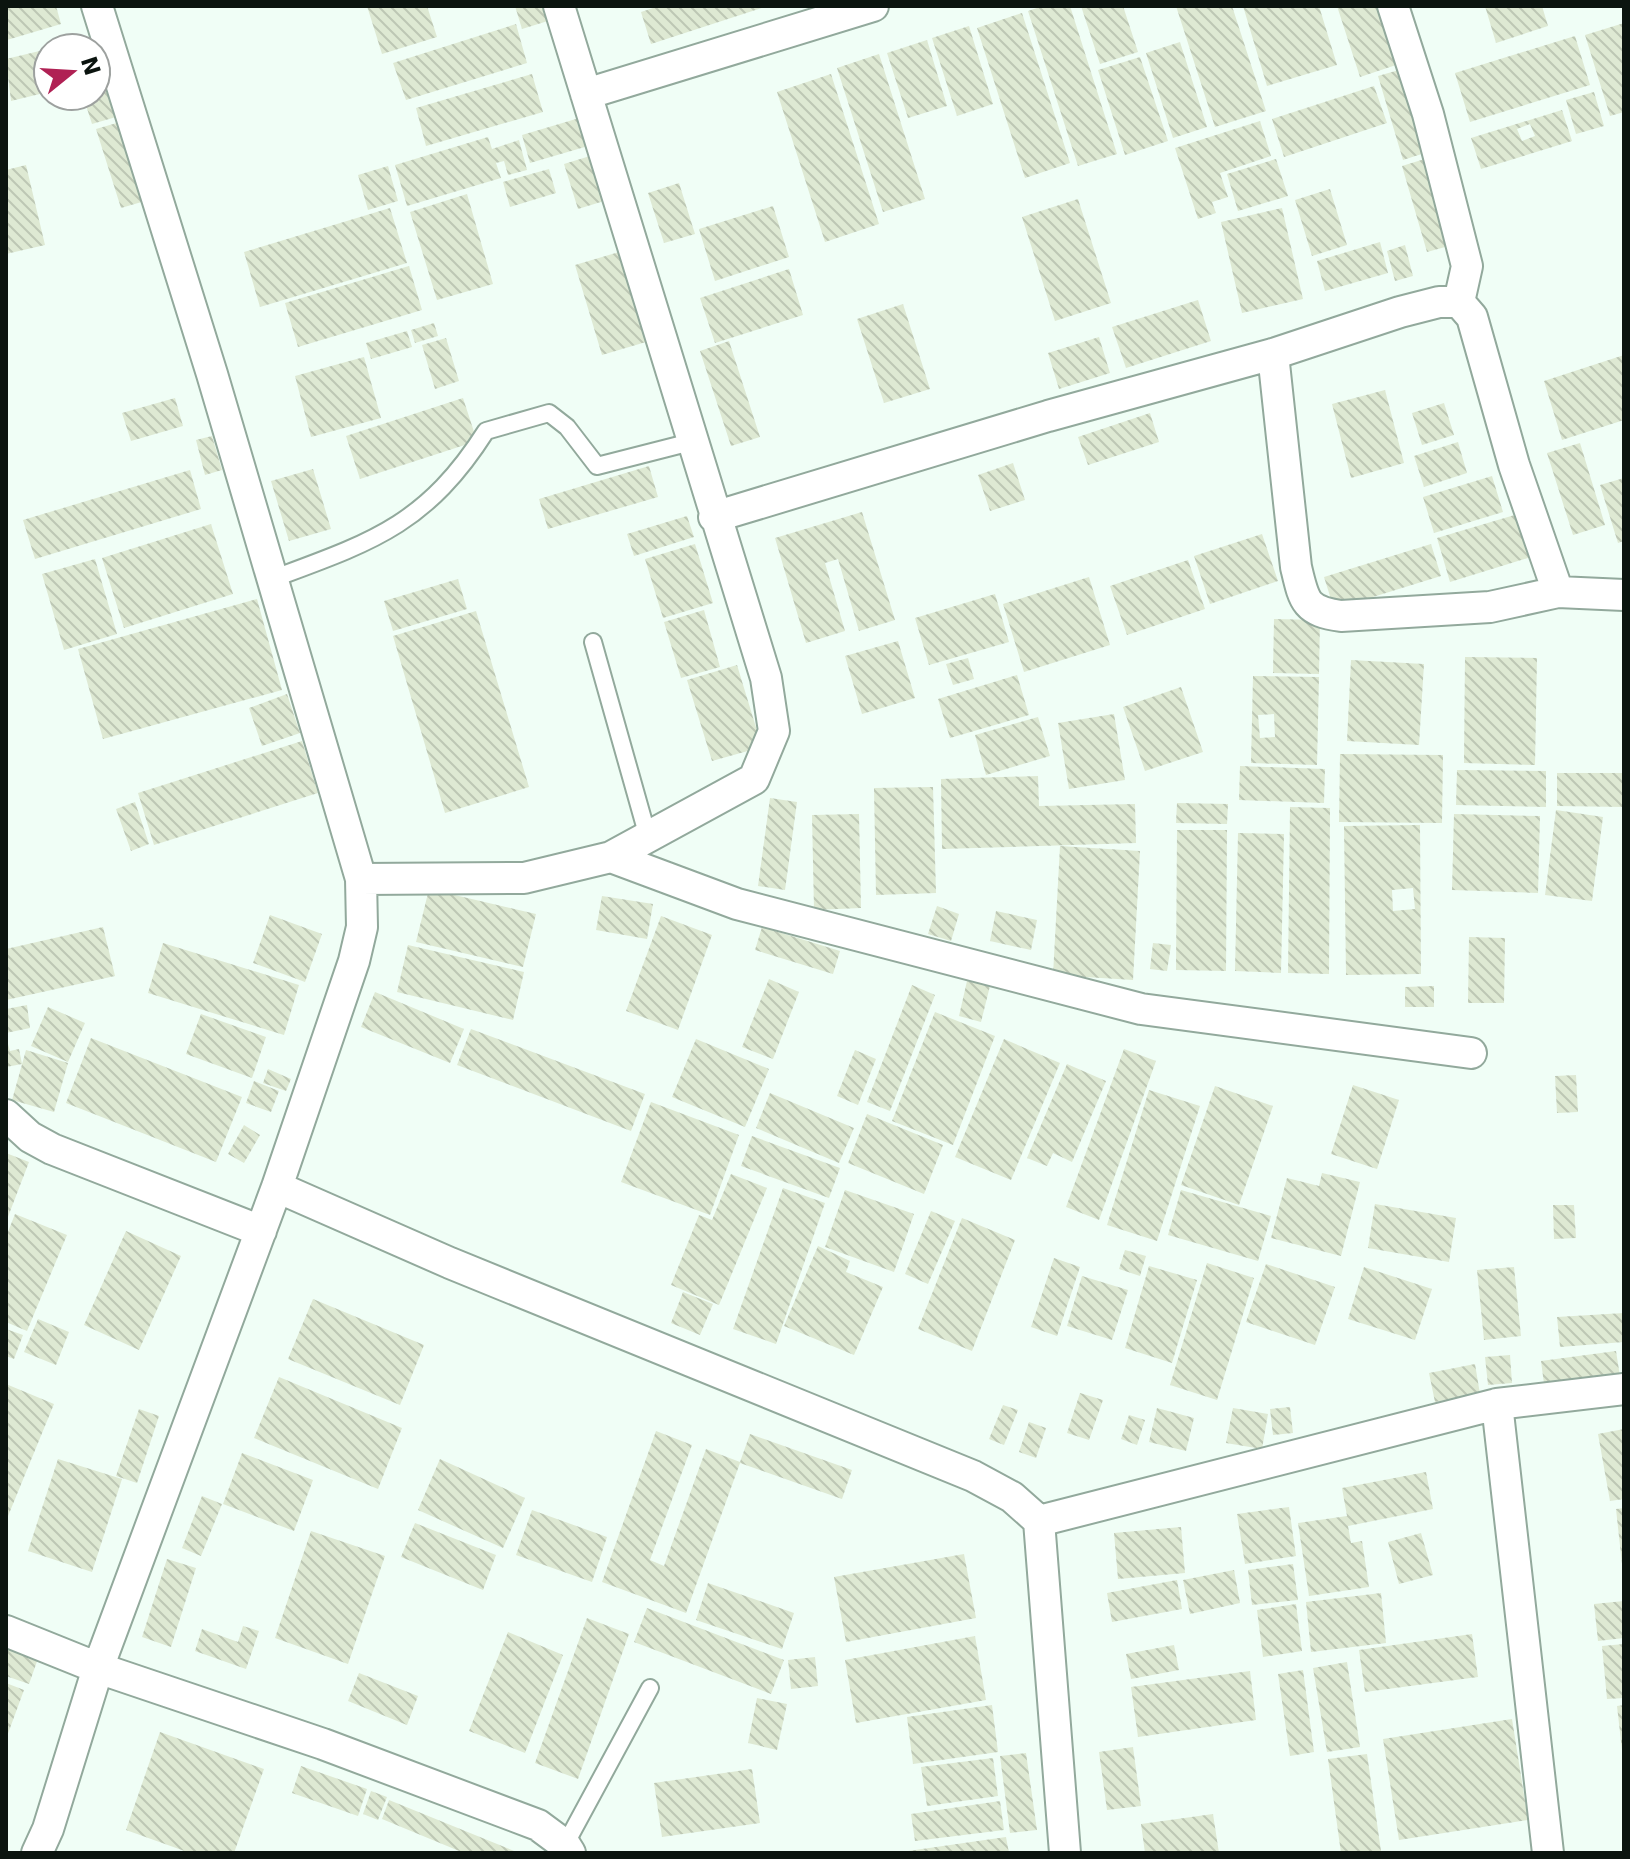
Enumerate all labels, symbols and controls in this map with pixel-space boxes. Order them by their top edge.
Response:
north arrow [32,32,112,112]
text: N [76,53,105,79]

